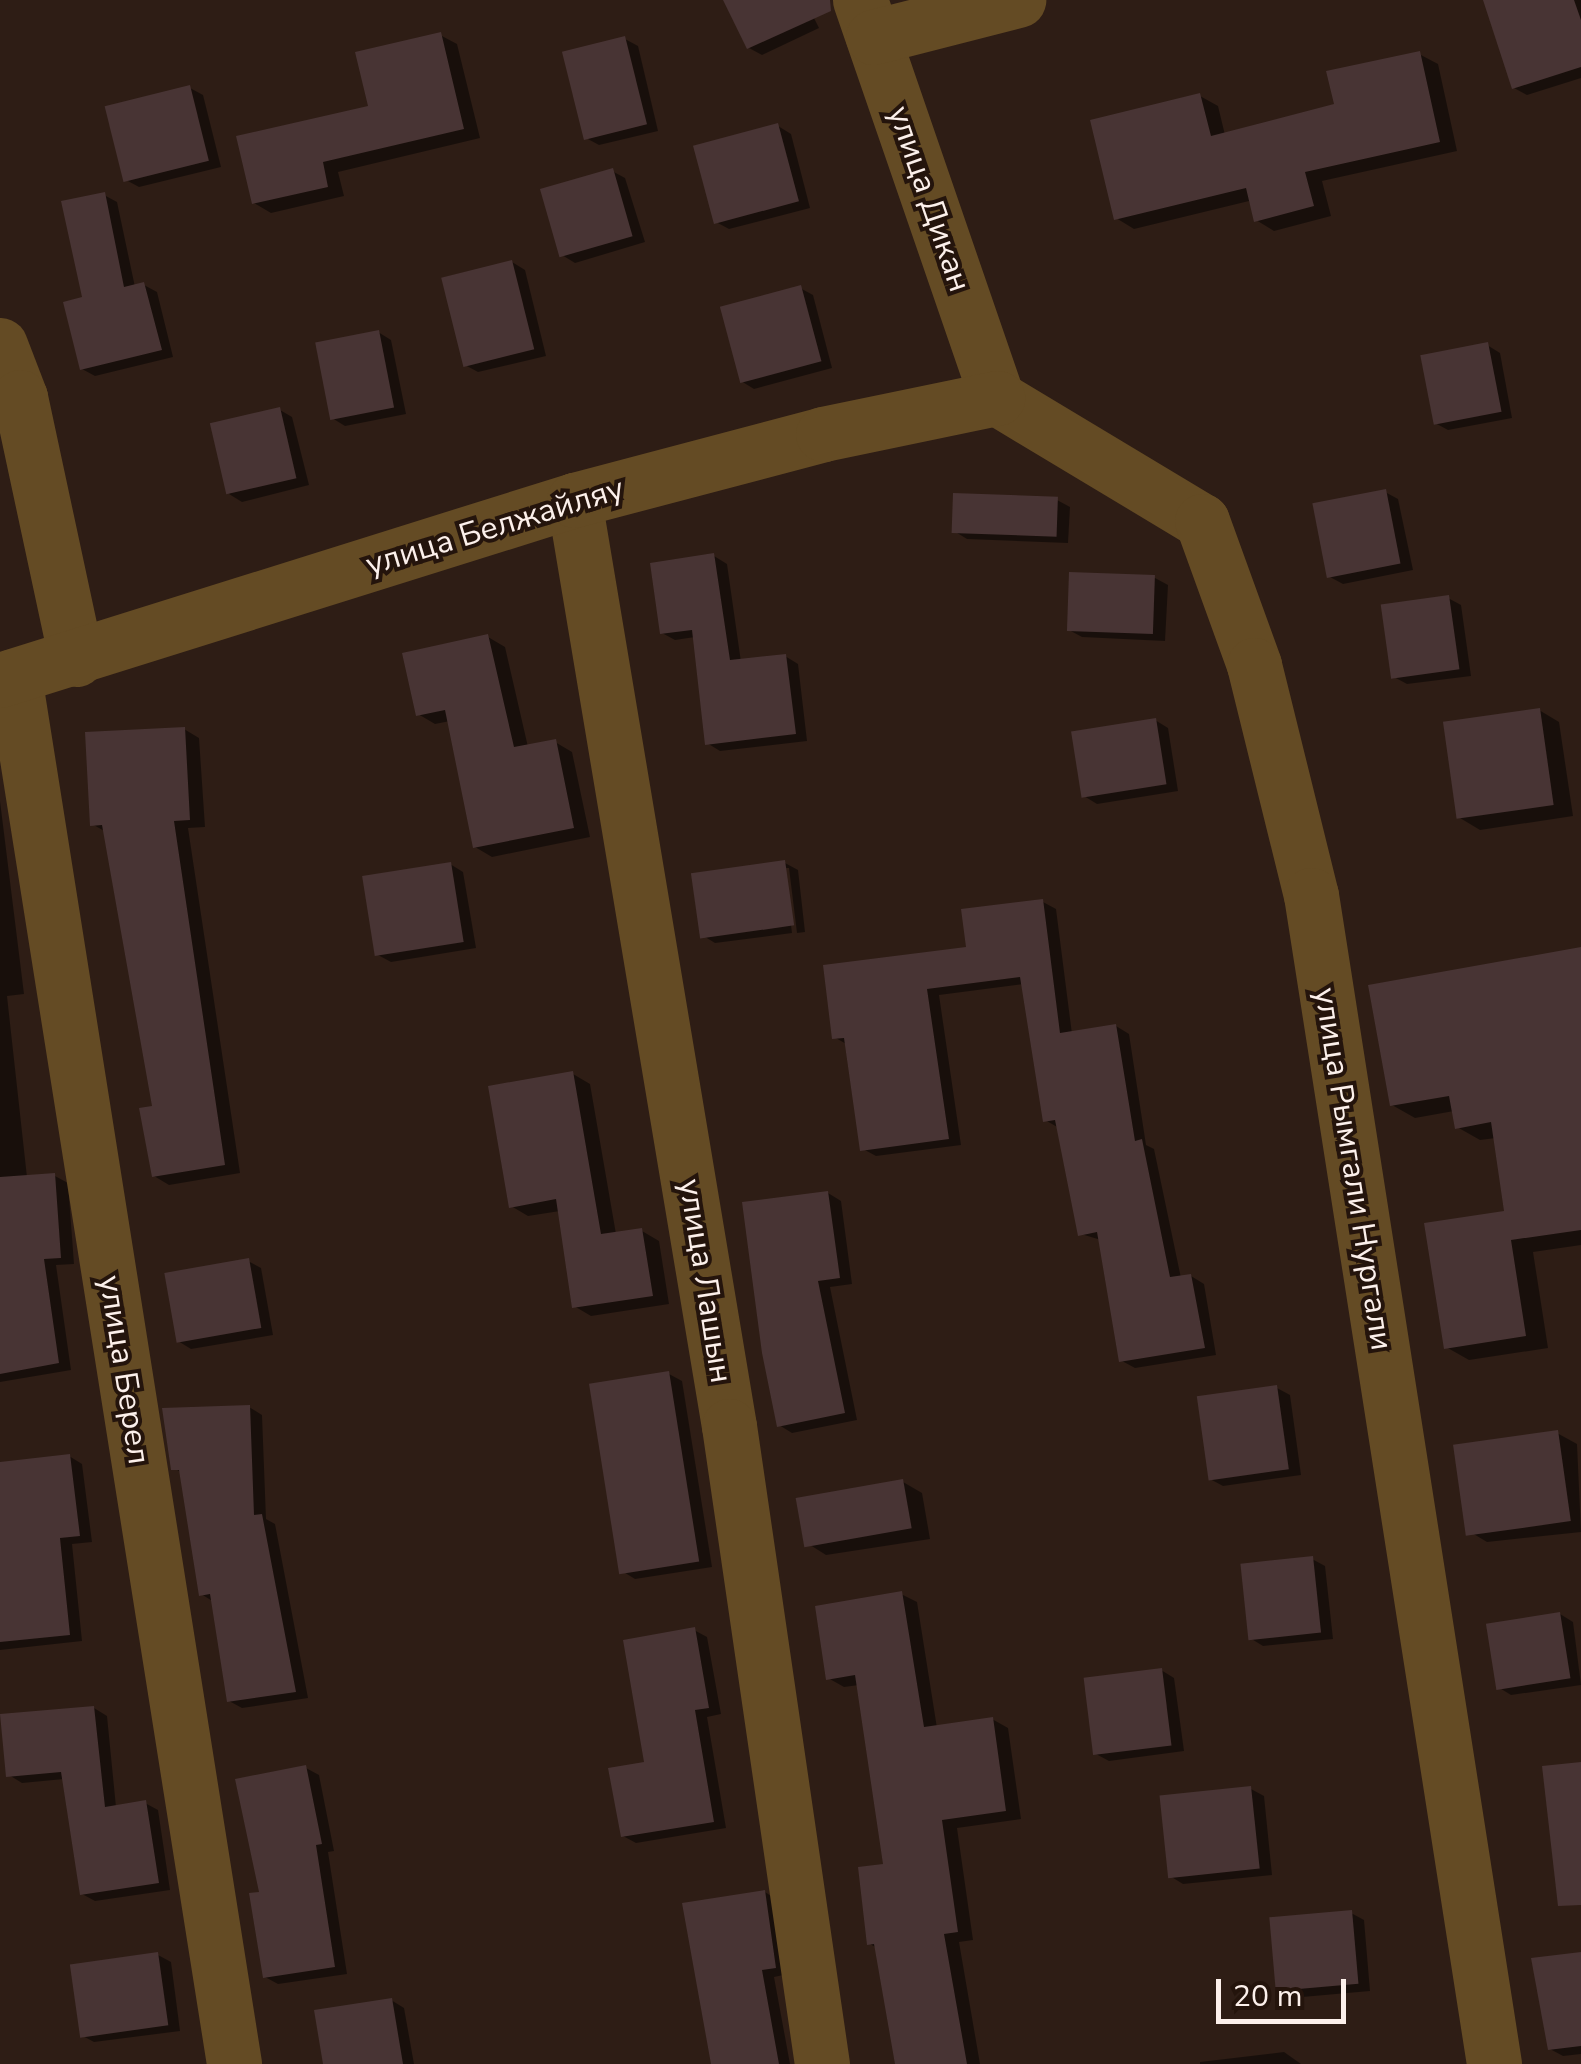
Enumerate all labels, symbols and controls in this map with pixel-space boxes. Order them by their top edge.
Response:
street label: улица Дикан [879,101,979,297]
street label: улица Белжайляу [361,469,629,585]
street label: улица Рымгали Нургали [1305,985,1401,1353]
street label: улица Лашын [670,1176,740,1386]
street label: улица Берел [90,1273,158,1467]
scale bar [1221,1959,1351,2021]
text: 20 m [1233,1976,1302,2017]

